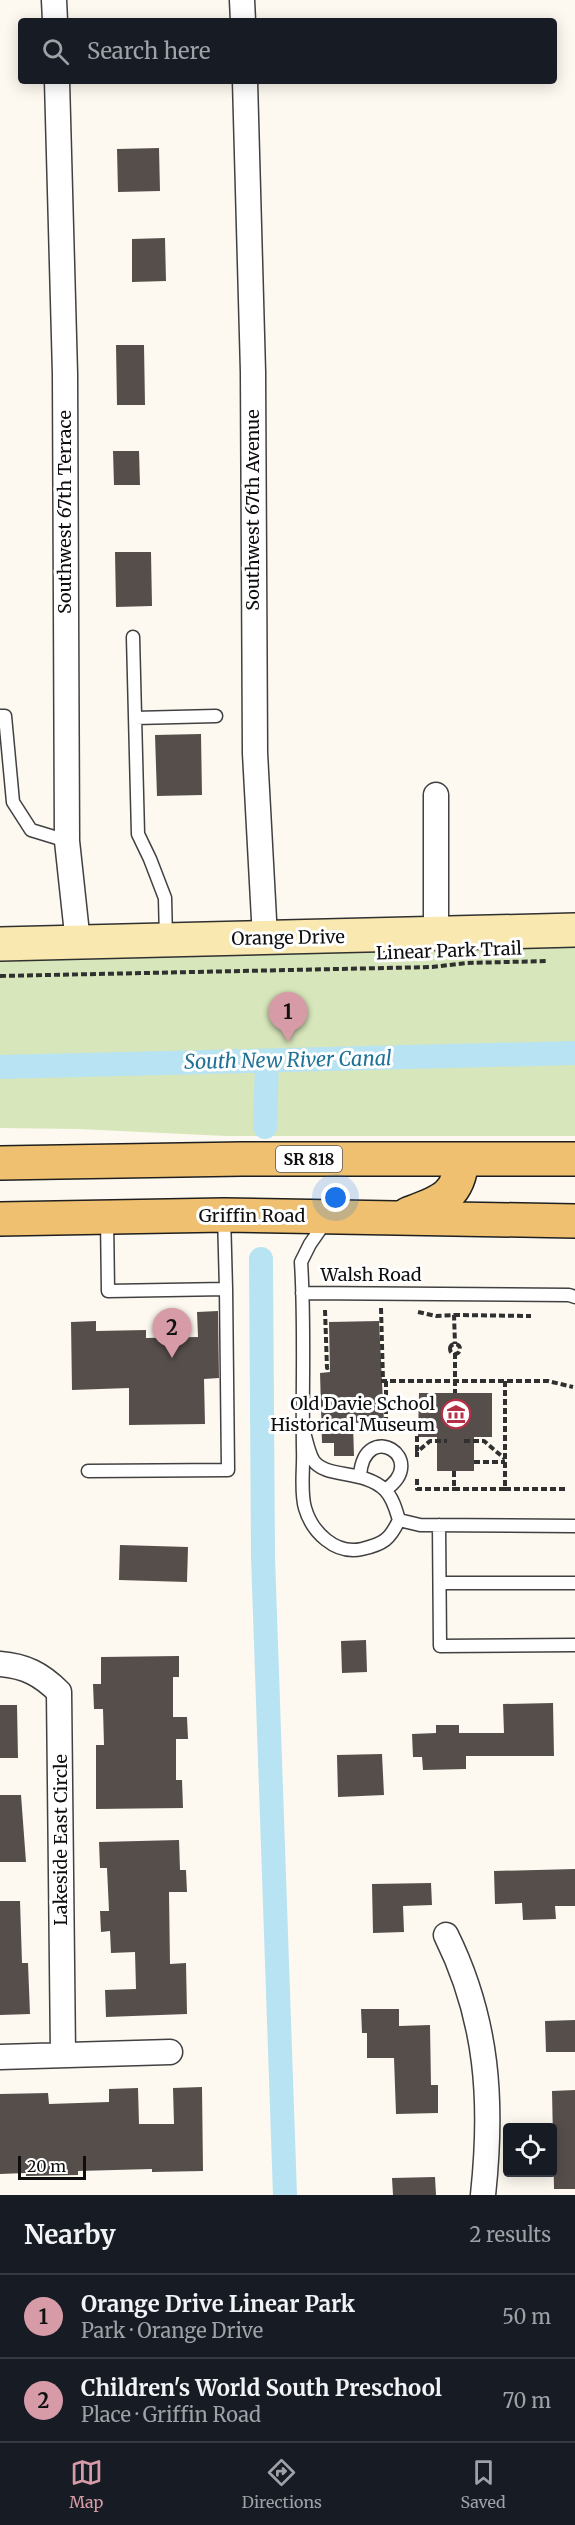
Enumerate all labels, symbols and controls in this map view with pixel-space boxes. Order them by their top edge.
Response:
search box [18,18,557,84]
icon: search [39,35,72,68]
text: Search here [87,37,210,65]
street label: Southwest 67th Avenue [241,409,264,611]
street label: Southwest 67th Terrace [53,410,76,614]
street label: Orange Drive [231,925,345,950]
street label: Linear Park Trail [376,936,523,965]
pin: 1 [268,992,308,1042]
water label: South New River Canal [184,1045,392,1074]
road number: SR 818 [276,1146,342,1172]
your location [321,1183,350,1212]
street label: Griffin Road [199,1204,305,1227]
street label: Walsh Road [320,1263,422,1286]
pin: 2 [152,1308,192,1358]
place label: Old Davie School Historical Museum [270,1392,435,1436]
museum icon: Old Davie School Historical Museum [440,1398,472,1430]
street label: Lakeside East Circle [49,1754,72,1926]
map controls [503,2123,557,2177]
button: locate [503,2123,557,2177]
scale bar [18,2153,86,2180]
text: 20 m [27,2156,66,2176]
text: Nearby [24,2218,116,2251]
text: 2 results [469,2222,551,2247]
text: Orange Drive Linear Park [81,2290,355,2318]
text: 1 [39,2304,48,2329]
text: 50 m [502,2304,551,2329]
text: Park · Orange Drive [81,2318,263,2343]
text: Children's World South Preschool [81,2374,442,2402]
text: 2 [38,2388,49,2413]
text: 70 m [503,2388,551,2413]
text: Place · Griffin Road [81,2402,261,2427]
tab: Map [69,2456,103,2512]
tab: Directions [242,2456,322,2512]
tab: Saved [460,2456,506,2512]

